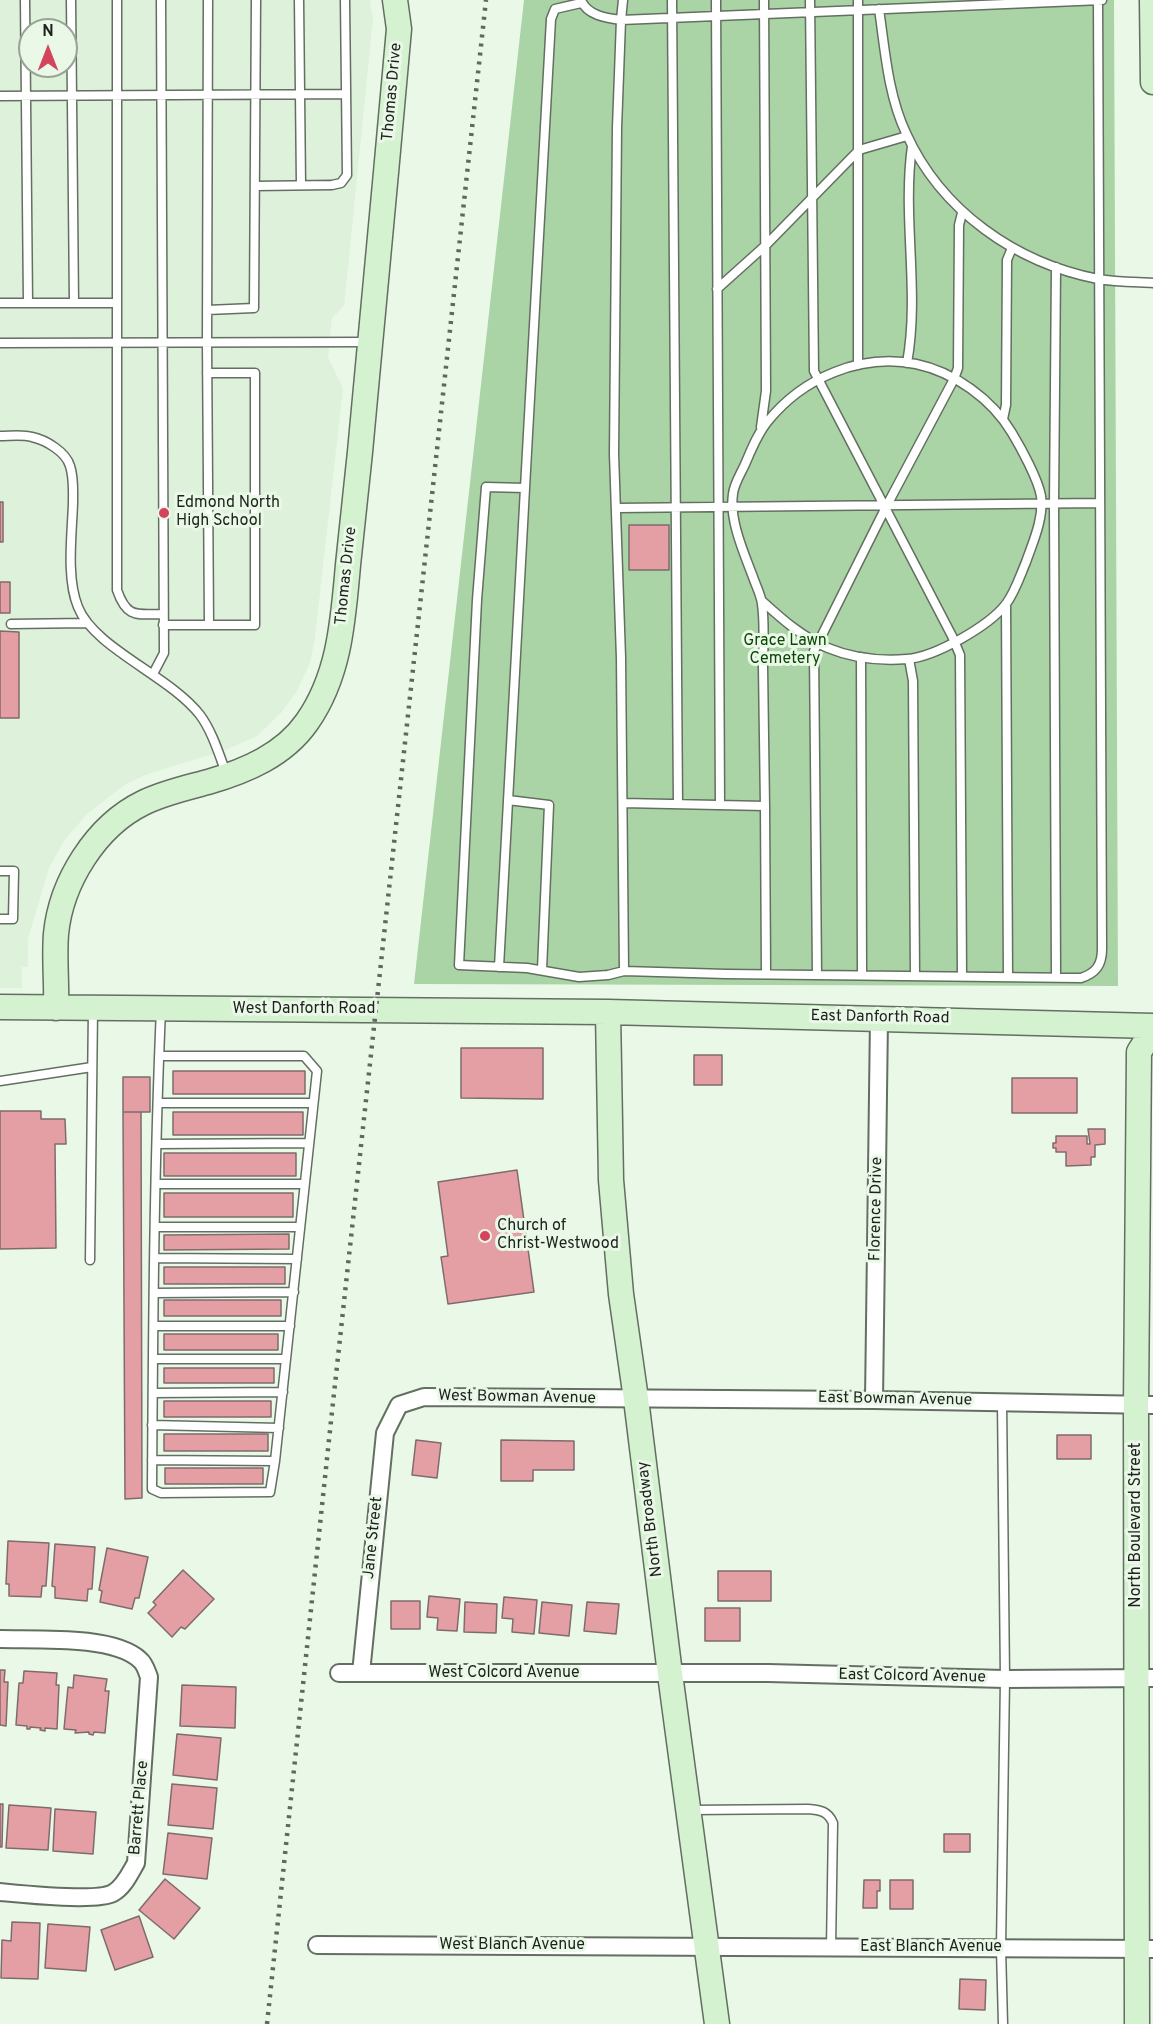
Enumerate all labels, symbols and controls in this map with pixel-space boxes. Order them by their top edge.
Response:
north arrow [18,18,78,78]
text: N [42,22,54,42]
street label: Thomas Drive [379,42,407,142]
place label: Edmond North High School [176,494,280,532]
marker: Edmond North High School [157,506,171,520]
street label: Thomas Drive [332,526,362,626]
park label: Grace Lawn Cemetery [743,632,827,670]
street label: West Danforth Road [233,1000,375,1020]
street label: East Danforth Road [810,1007,950,1029]
street label: Florence Drive [866,1157,888,1261]
place label: Church of Christ-Westwood [497,1217,619,1255]
marker: Church of Christ-Westwood [478,1229,492,1243]
street label: West Bowman Avenue [438,1387,596,1409]
street label: East Bowman Avenue [818,1389,972,1411]
street label: North Boulevard Street [1127,1442,1147,1608]
street label: North Broadway [634,1460,668,1578]
street label: Jane Street [360,1496,388,1580]
street label: West Colcord Avenue [428,1664,580,1684]
street label: East Colcord Avenue [838,1666,986,1688]
street label: Barrett Place [126,1760,154,1856]
street label: West Blanch Avenue [439,1936,585,1956]
street label: East Blanch Avenue [860,1938,1002,1958]

